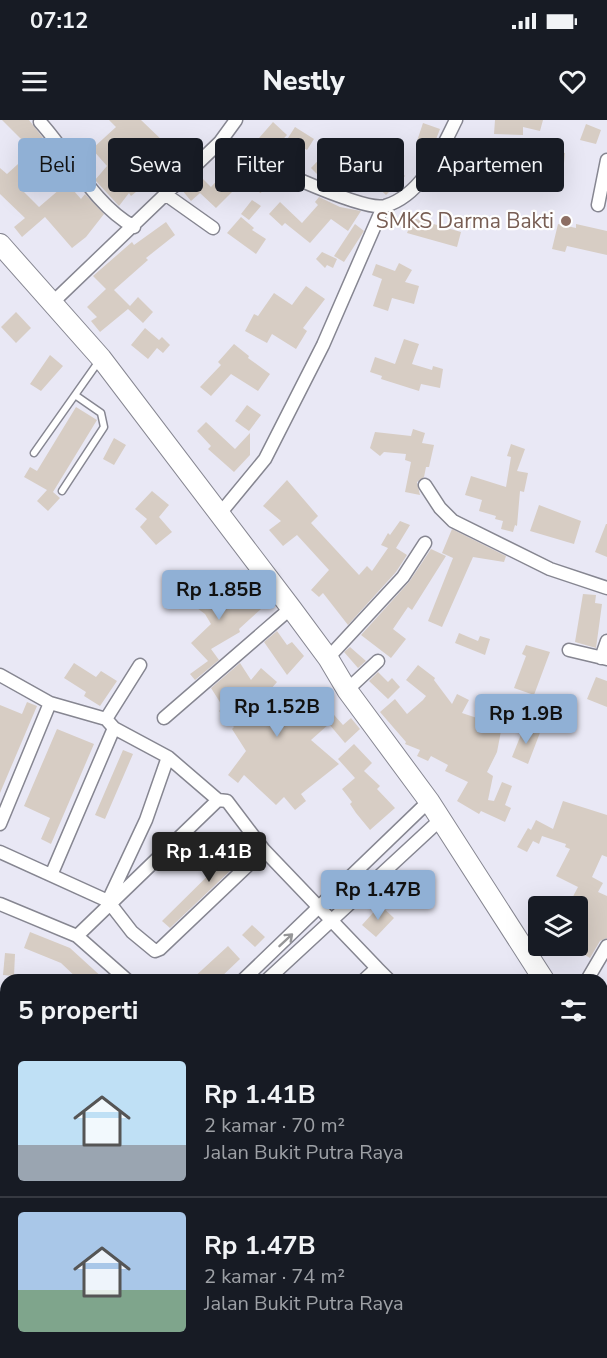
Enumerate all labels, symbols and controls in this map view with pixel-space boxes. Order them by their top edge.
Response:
text: 07:12 [30,6,88,36]
text: Nestly [262,63,345,100]
icon: menu [18,65,51,98]
icon: heart [556,65,589,98]
chip: Beli [18,138,96,192]
chip: Sewa [108,138,203,192]
chip: Filter [215,138,305,192]
chip: Baru [317,138,404,192]
chip: Apartemen [416,138,564,192]
place label: SMKS Darma Bakti [376,207,554,235]
marker: SMKS Darma Bakti [559,214,573,228]
pin: Rp 1.85B [157,570,281,621]
text: Rp 1.85B [176,576,262,603]
pin: Rp 1.52B [215,687,339,738]
text: Rp 1.52B [234,693,320,720]
pin: Rp 1.9B [471,694,581,745]
text: Rp 1.9B [489,700,563,727]
pin: Rp 1.41B [147,832,271,883]
text: Rp 1.41B [166,838,252,865]
pin: Rp 1.47B [316,870,440,921]
text: Rp 1.47B [335,876,421,903]
map controls [528,896,588,956]
button: layers [528,896,588,956]
one-way arrow [278,933,293,947]
text: 5 properti [18,993,138,1028]
icon: filters [557,994,590,1027]
text: Rp 1.41B [204,1077,316,1112]
icon: home [66,1085,138,1157]
text: 2 kamar · 70 m² [204,1112,345,1139]
text: Jalan Bukit Putra Raya [204,1139,404,1166]
text: Rp 1.47B [204,1228,316,1263]
icon: home [66,1236,138,1308]
text: 2 kamar · 74 m² [204,1263,345,1290]
text: Jalan Bukit Putra Raya [204,1290,404,1317]

